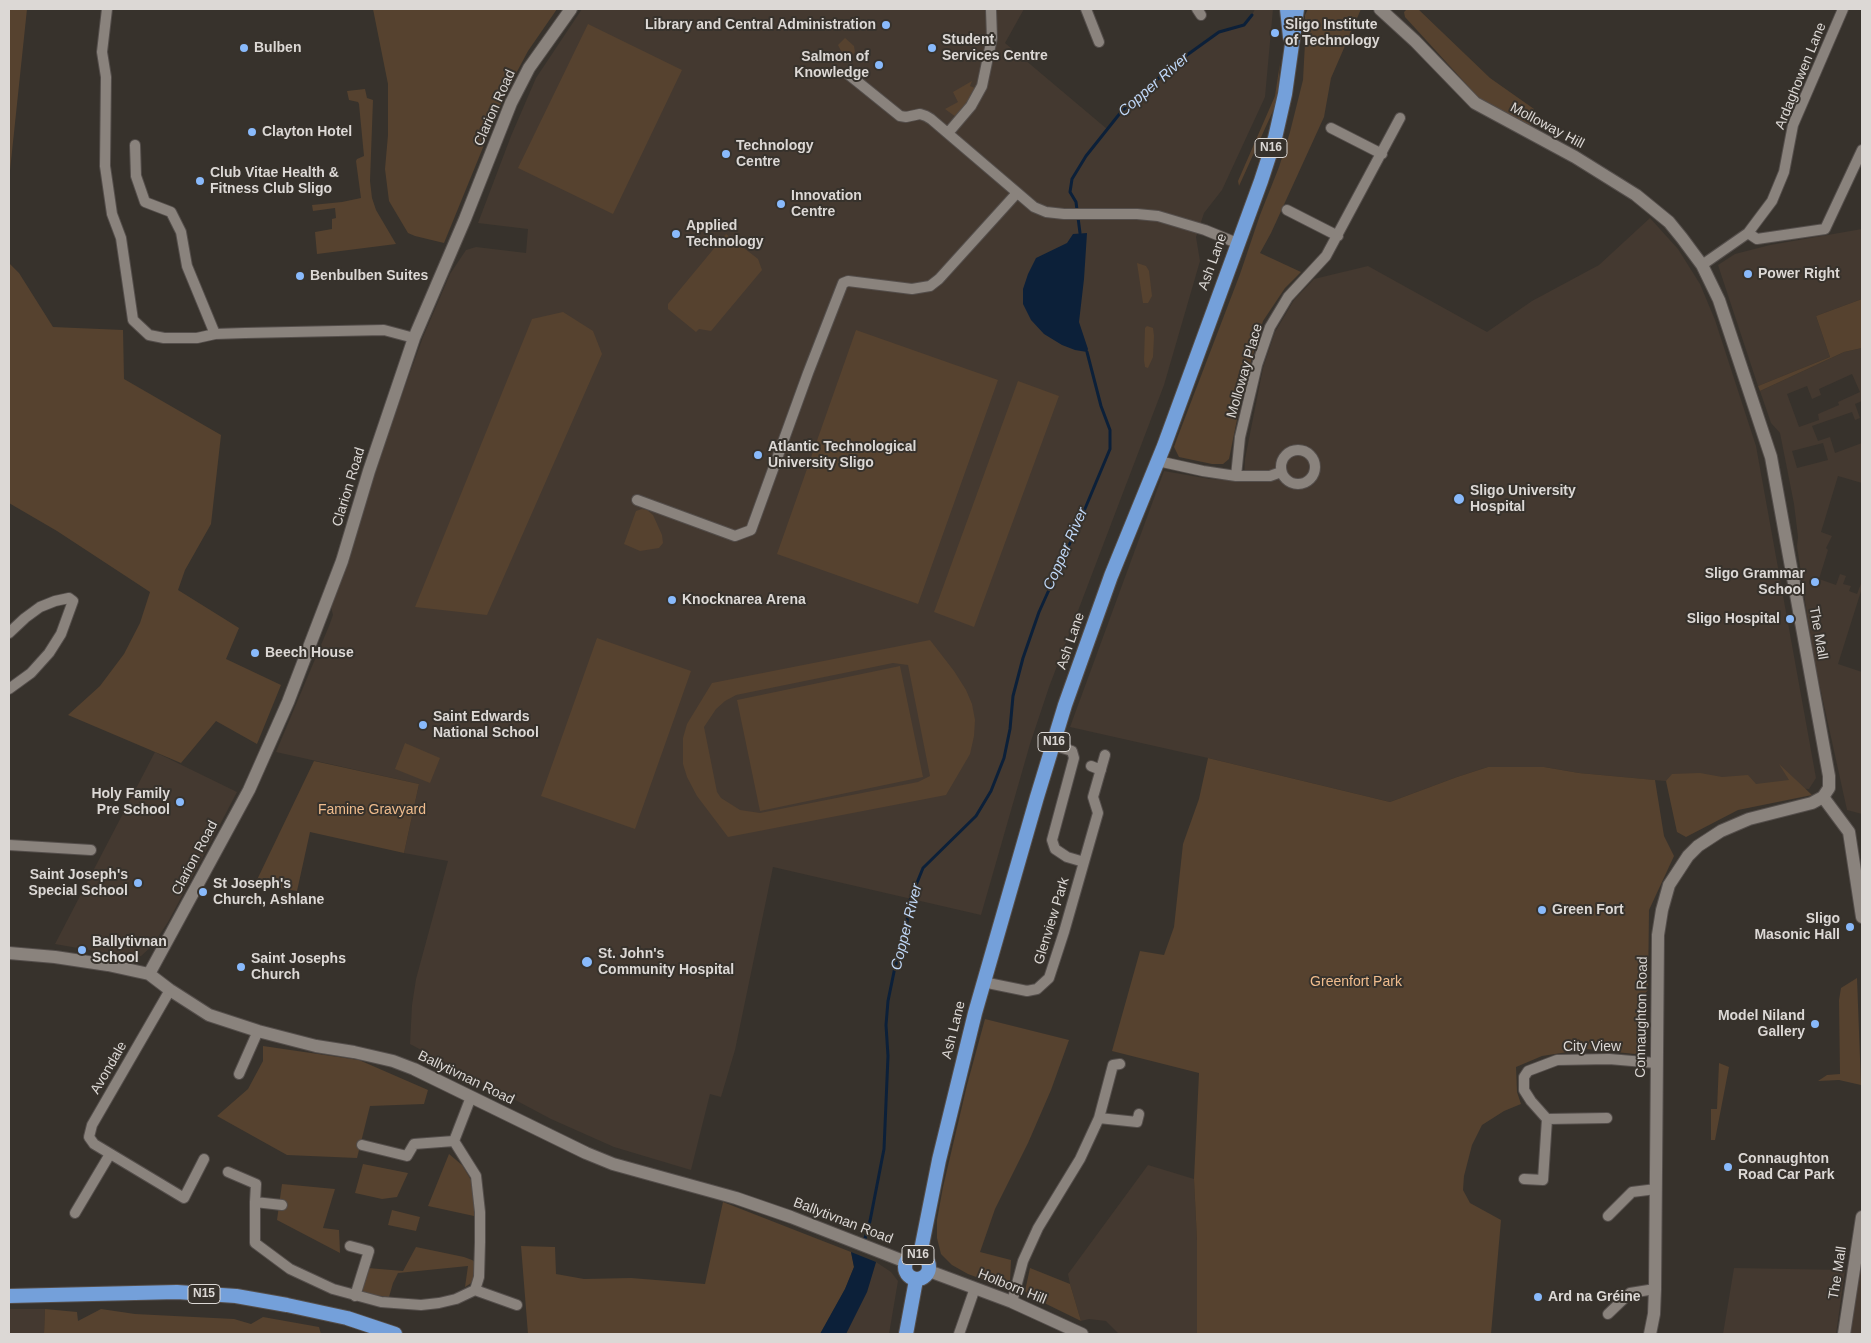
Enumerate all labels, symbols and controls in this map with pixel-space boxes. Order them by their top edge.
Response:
place label: Library and Central Administration [645,17,876,33]
place label: Sligo Institute of Technology [1285,17,1380,49]
marker: Library and Central Administration [880,19,892,31]
street label: Ardaghowen Lane [1772,20,1830,132]
marker: Sligo Institute of Technology [1269,27,1281,39]
place label: Student Services Centre [942,32,1048,64]
place label: Bulben [254,40,301,56]
marker: Bulben [238,42,250,54]
marker: Student Services Centre [926,42,938,54]
place label: Salmon of Knowledge [794,49,869,82]
water label: Copper River [1115,49,1193,121]
marker: Salmon of Knowledge [873,59,885,71]
street label: Clarion Road [471,67,519,149]
street label: Molloway Hill [1507,99,1587,153]
place label: Clayton Hotel [262,124,352,140]
marker: Clayton Hotel [246,126,258,138]
place label: Technology Centre [736,138,814,170]
road number: N16 [1255,138,1287,158]
marker: Technology Centre [720,148,732,160]
place label: Club Vitae Health & Fitness Club Sligo [210,165,339,198]
marker: Club Vitae Health & Fitness Club Sligo [194,175,206,187]
place label: Innovation Centre [791,188,862,220]
marker: Innovation Centre [775,198,787,210]
place label: Applied Technology [686,218,764,250]
marker: Applied Technology [670,228,682,240]
street label: Ash Lane [1195,231,1231,293]
place label: Power Right [1758,266,1840,282]
place label: Benbulben Suites [310,268,428,284]
marker: Power Right [1742,268,1754,280]
marker: Benbulben Suites [294,270,306,282]
street label: Molloway Place [1224,322,1266,420]
place label: Atlantic Technological University Sligo [768,439,916,472]
street label: Clarion Road [329,445,369,529]
marker: Atlantic Technological University Sligo [752,449,764,461]
place label: Sligo University Hospital [1470,483,1576,516]
marker: Sligo University Hospital [1452,492,1466,506]
water label: Copper River [1040,505,1092,593]
place label: Sligo Grammar School [1705,566,1805,598]
marker: Sligo Grammar School [1809,576,1821,588]
place label: Knocknarea Arena [682,592,806,608]
marker: Knocknarea Arena [666,594,678,606]
street label: The Mall [1805,605,1831,661]
street label: Ash Lane [1053,610,1089,672]
place label: Sligo Hospital [1687,611,1780,627]
marker: Sligo Hospital [1784,613,1796,625]
place label: Beech House [265,645,354,661]
marker: Beech House [249,647,261,659]
place label: Saint Edwards National School [433,709,539,742]
marker: Saint Edwards National School [417,719,429,731]
road number: N16 [1038,732,1070,752]
place label: Holy Family Pre School [91,786,170,819]
marker: Holy Family Pre School [174,796,186,808]
park label: Famine Gravyard [318,802,426,818]
street label: Clarion Road [168,818,222,898]
place label: Saint Joseph's Special School [28,867,128,900]
street label: Glenview Park [1031,875,1073,967]
place label: St Joseph's Church, Ashlane [213,876,324,909]
marker: Saint Joseph's Special School [132,877,144,889]
water label: Copper River [888,882,926,972]
marker: St Joseph's Church, Ashlane [197,886,209,898]
place label: Green Fort [1552,902,1624,918]
marker: Green Fort [1536,904,1548,916]
place label: Sligo Masonic Hall [1754,911,1840,944]
marker: Sligo Masonic Hall [1844,921,1856,933]
place label: Ballytivnan School [92,934,167,966]
marker: Ballytivnan School [76,944,88,956]
place label: St. John's Community Hospital [598,946,734,979]
place label: Saint Josephs Church [251,951,346,984]
marker: St. John's Community Hospital [580,955,594,969]
street label: Connaughton Road [1633,956,1651,1078]
marker: Saint Josephs Church [235,961,247,973]
park label: Greenfort Park [1310,974,1402,990]
street label: Ash Lane [939,999,969,1061]
place label: Model Niland Gallery [1718,1008,1805,1040]
marker: Model Niland Gallery [1809,1018,1821,1030]
street label: Avondale [87,1039,131,1097]
street label: City View [1563,1039,1621,1055]
street label: Ballytivnan Road [415,1047,517,1109]
place label: Connaughton Road Car Park [1738,1151,1834,1184]
marker: Connaughton Road Car Park [1722,1161,1734,1173]
street label: Ballytivnan Road [791,1194,895,1248]
street label: The Mall [1826,1245,1850,1301]
road number: N16 [902,1246,934,1264]
street label: Holborn Hill [975,1266,1049,1308]
road number: N15 [188,1285,220,1304]
place label: Ard na Gréine [1548,1289,1641,1305]
marker: Ard na Gréine [1532,1291,1544,1303]

